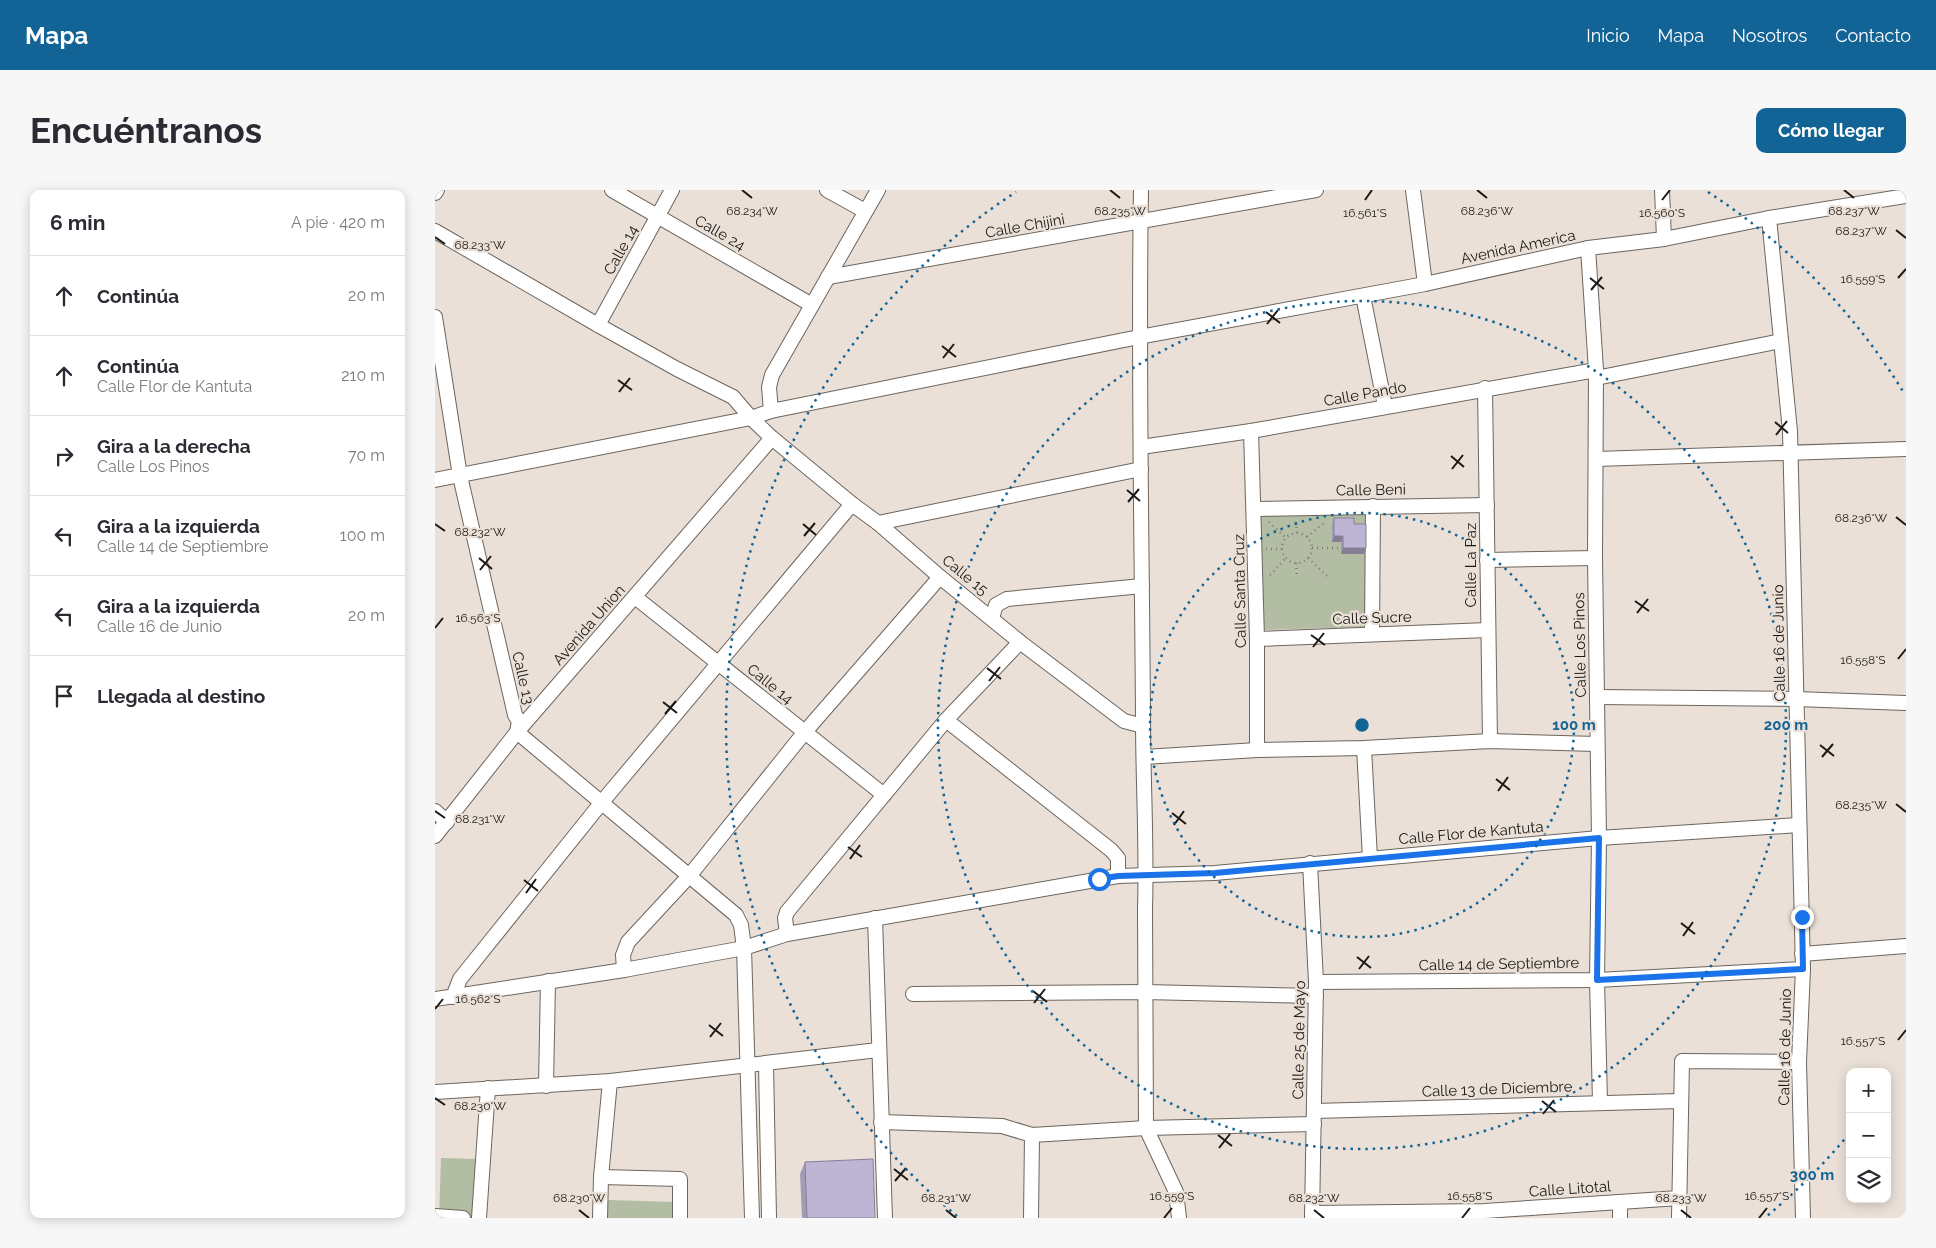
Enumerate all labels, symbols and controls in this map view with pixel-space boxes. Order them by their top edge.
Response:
text: Mapa [25,21,88,50]
text: Inicio [1586,25,1630,46]
text: Mapa [1658,25,1704,46]
text: Nosotros [1732,25,1807,46]
text: Contacto [1835,25,1911,46]
button: Cómo llegar [1756,108,1906,153]
text: Encuéntranos [30,110,262,151]
text: 68.234°W [726,204,778,218]
text: 68.235°W [1094,204,1146,218]
text: 68.236°W [1461,204,1514,218]
text: 68.237°W [1828,204,1880,218]
text: 16.561°S [1343,206,1387,220]
text: 16.560°S [1639,206,1685,220]
text: 6 min [50,210,105,235]
street label: Calle Chijini [984,210,1066,242]
street label: Calle 24 [692,211,748,255]
text: A pie · 420 m [291,213,385,232]
street label: Calle 14 [600,222,642,278]
text: 68.237°W [1835,224,1887,238]
street label: Avenida America [1459,226,1577,268]
text: 68.233°W [454,238,506,252]
text: 16.559°S [1841,272,1885,286]
icon: ahead [50,282,78,310]
text: Continúa [97,285,179,307]
text: 20 m [348,286,385,305]
text: Continúa [97,355,179,377]
icon: ahead [50,362,78,390]
text: 210 m [341,366,385,385]
text: Calle Flor de Kantuta [97,377,252,396]
street label: Calle Pando [1322,378,1408,410]
text: Gira a la derecha [97,435,251,457]
icon: right [50,442,78,470]
text: 70 m [348,446,385,465]
text: Calle Los Pinos [97,457,209,476]
street label: Calle Beni [1336,480,1406,500]
text: 68.236°W [1835,511,1888,525]
text: Gira a la izquierda [97,515,260,537]
icon: left [50,522,78,550]
street label: Calle La Paz [1462,523,1480,607]
text: 68.232°W [454,525,506,539]
text: 100 m [340,526,385,545]
street label: Calle Santa Cruz [1230,534,1250,648]
text: Calle 14 de Septiembre [97,537,268,556]
street label: Calle 15 [938,551,992,599]
street label: Avenida Union [549,581,629,669]
street label: Calle 16 de Junio [1769,584,1789,702]
street label: Calle Los Pinos [1570,592,1590,698]
text: Gira a la izquierda [97,595,260,617]
icon: left [50,602,78,630]
text: 20 m [348,606,385,625]
street label: Calle Sucre [1332,608,1412,628]
text: 16.563°S [455,611,501,625]
text: Calle 16 de Junio [97,617,222,636]
street label: Calle 13 [508,650,538,706]
text: 16.558°S [1840,653,1886,667]
street label: Calle 14 [743,660,797,708]
icon: arrive [50,682,78,710]
text: Llegada al destino [97,685,265,707]
centre of rings [1353,716,1371,734]
text: 100 m [1552,716,1596,734]
text: 200 m [1764,716,1808,734]
text: 68.235°W [1835,798,1887,812]
text: 68.231°W [455,812,505,826]
street label: Calle Flor de Kantuta [1398,818,1544,848]
route start [1088,868,1111,891]
route end [1791,906,1814,929]
street label: Calle 14 de Septiembre [1419,954,1580,974]
street label: Calle 25 de Mayo [1289,980,1309,1100]
street label: Calle 16 de Junio [1775,988,1795,1106]
text: 16.562°S [456,992,501,1006]
text: 16.557°S [1841,1034,1885,1048]
map controls [1846,1068,1891,1203]
button: + [1846,1068,1891,1113]
street label: Calle 13 de Diciembre [1421,1077,1573,1101]
text: 68.230°W [454,1099,507,1113]
button: − [1846,1113,1891,1158]
button: layers [1846,1158,1891,1203]
text: 300 m [1790,1166,1834,1184]
street label: Calle Litotal [1528,1177,1613,1201]
text: 16.559°S [1150,1189,1194,1203]
text: 16.558°S [1447,1189,1493,1203]
text: 16.557°S [1745,1189,1789,1203]
text: 68.230°W [553,1191,606,1205]
text: 68.231°W [921,1191,971,1205]
text: 68.232°W [1288,1191,1340,1205]
text: 68.233°W [1655,1191,1707,1205]

